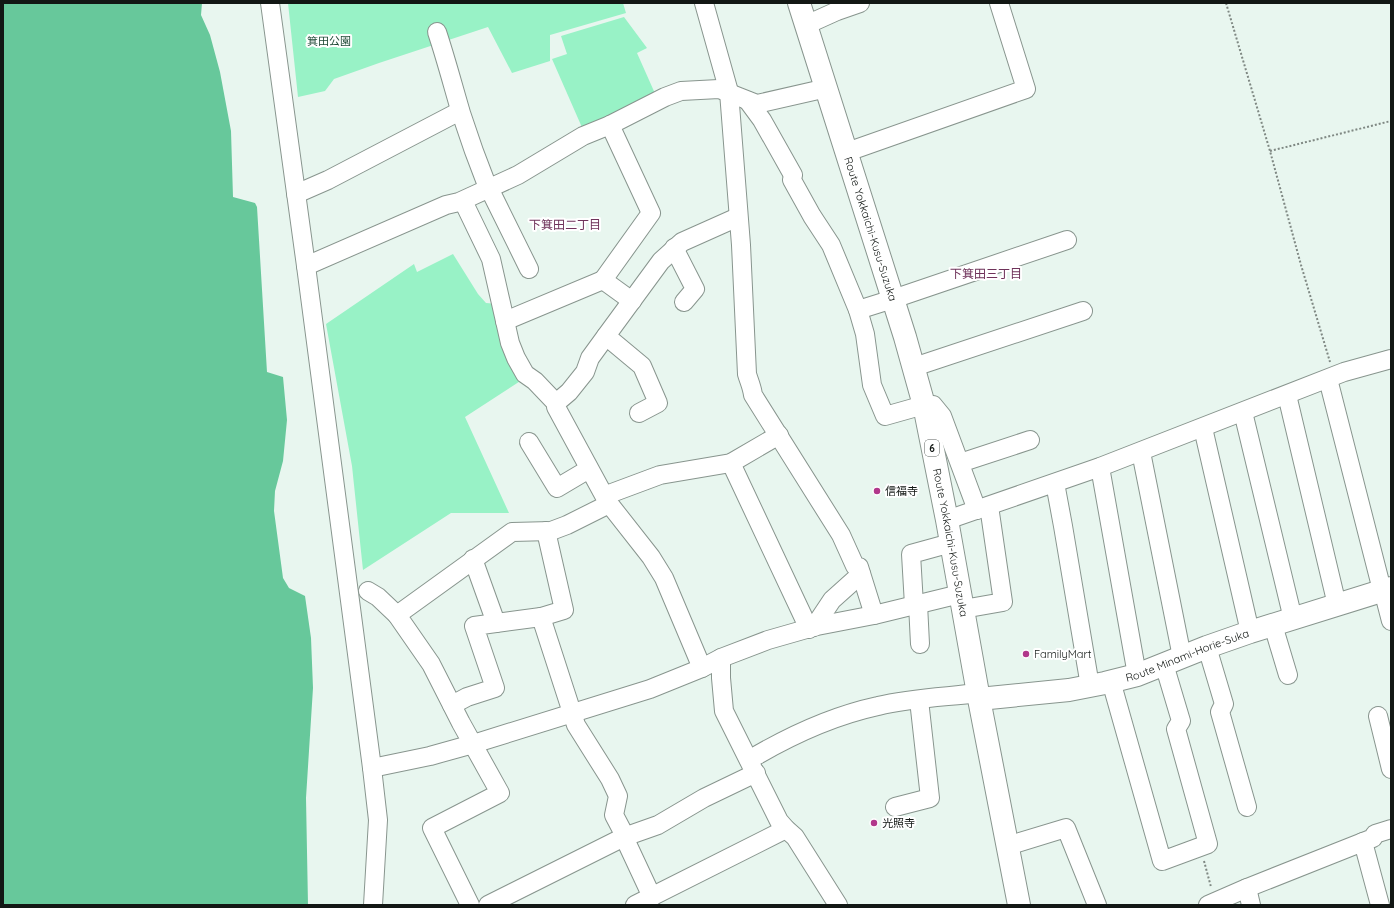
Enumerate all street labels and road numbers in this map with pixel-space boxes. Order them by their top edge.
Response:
street label: Route Yokkaichi-Kusu-Suzuka [841,155,900,303]
road number: 6 [925,440,939,456]
street label: Route Yokkaichi-Kusu-Suzuka [930,467,971,618]
street label: Route Minami-Horie-Suka [1124,626,1251,685]

